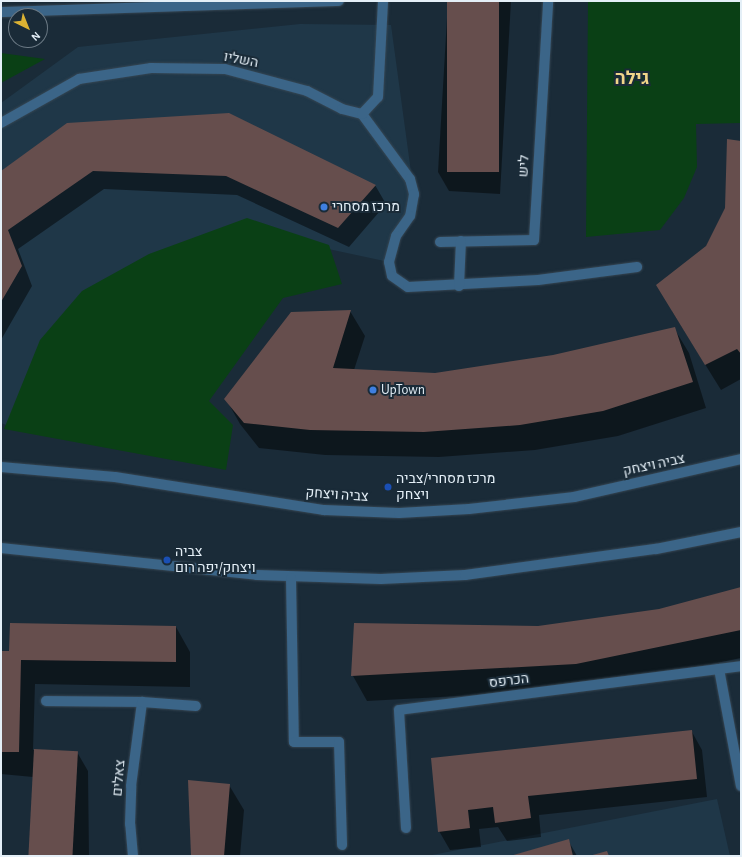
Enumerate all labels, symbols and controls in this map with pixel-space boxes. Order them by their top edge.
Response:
north arrow [8,8,48,48]
text: N [29,30,42,43]
street label: השליו [222,48,260,72]
district label: גילה [615,68,649,90]
street label: ליש [515,154,533,178]
place label: מרכז מסחרי [332,199,400,215]
marker: מרכז מסחרי [319,202,329,212]
place label: UpTown [381,382,425,398]
marker: UpTown [368,385,378,395]
street label: צביה ויצחק [621,450,687,480]
place label: מרכז מסחרי/צביה ויצחק [396,471,495,504]
marker: מרכז מסחרי/צביה ויצחק [383,482,393,492]
street label: צביה ויצחק [305,484,369,506]
place label: צביה ויצחק/יפה רום [175,544,256,576]
marker: צביה ויצחק/יפה רום [162,555,172,565]
street label: הכרפס [488,670,530,692]
street label: צאלים [109,759,129,797]

